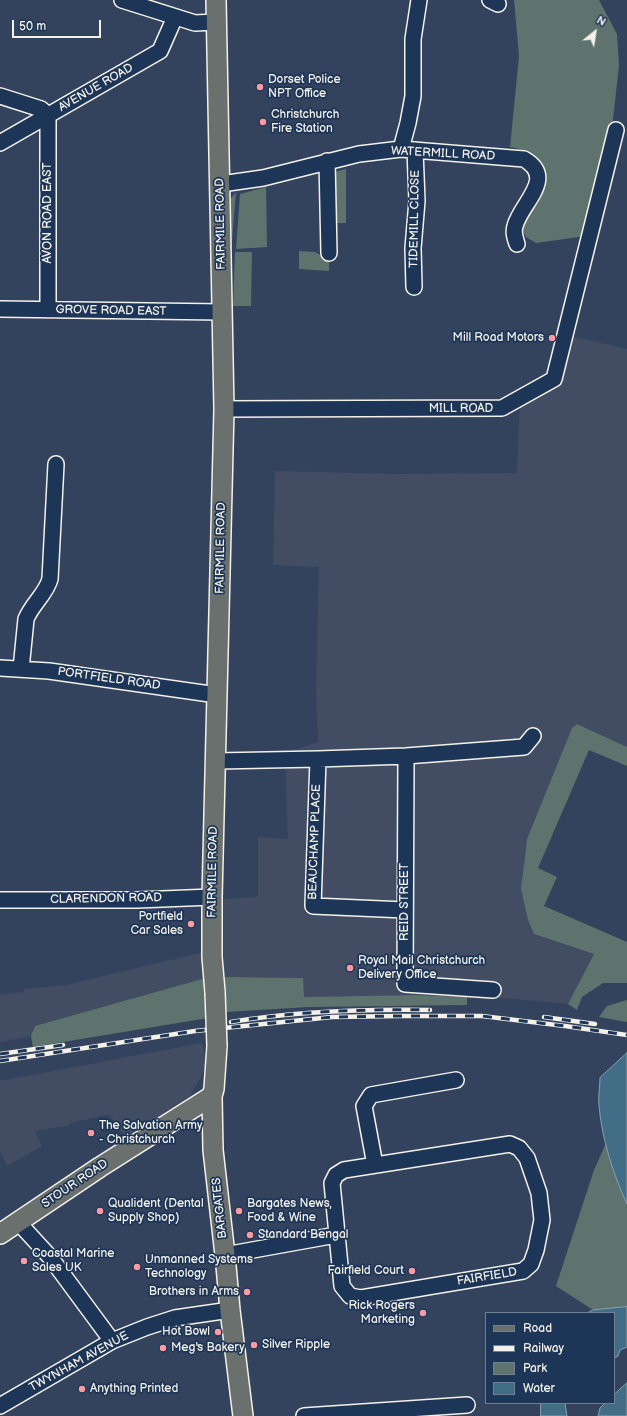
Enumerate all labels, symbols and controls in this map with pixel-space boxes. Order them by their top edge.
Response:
scale bar [14,12,103,38]
north arrow [575,12,615,52]
text: N [594,13,608,29]
text: 50 m [19,19,46,34]
street label: AVENUE ROAD [56,61,136,115]
place label: Dorset Police NPT Office [268,73,341,101]
marker: Dorset Police NPT Office [255,82,265,92]
place label: Christchurch Fire Station [271,108,339,136]
marker: Christchurch Fire Station [258,117,268,127]
street label: WATERMILL ROAD [391,144,495,164]
street label: AVON ROAD EAST [41,163,55,263]
street label: TIDEMILL CLOSE [407,170,423,268]
street label: FAIRMILE ROAD [213,178,229,270]
street label: GROVE ROAD EAST [55,303,167,319]
place label: Mill Road Motors [453,331,544,345]
marker: Mill Road Motors [547,333,557,343]
street label: MILL ROAD [429,402,493,416]
street label: FAIRMILE ROAD [213,502,229,594]
street label: PORTFIELD ROAD [57,665,161,693]
street label: BEAUCHAMP PLACE [306,784,324,900]
street label: FAIRMILE ROAD [205,826,221,918]
street label: REID STREET [398,863,412,941]
street label: CLARENDON ROAD [50,891,162,907]
place label: Portfield Car Sales [130,910,183,938]
marker: Portfield Car Sales [186,919,196,929]
place label: Royal Mail Christchurch Delivery Office [358,954,485,982]
marker: Royal Mail Christchurch Delivery Office [345,963,355,973]
place label: The Salvation Army - Christchurch [99,1119,202,1147]
marker: The Salvation Army - Christchurch [86,1128,96,1138]
street label: STOUR ROAD [39,1157,111,1211]
street label: BARGATES [210,1177,230,1239]
place label: Qualident (Dental Supply Shop) [108,1197,204,1225]
place label: Bargates News, Food & Wine [247,1197,332,1225]
marker: Qualident (Dental Supply Shop) [95,1206,105,1216]
marker: Bargates News, Food & Wine [234,1206,244,1216]
place label: Standard Bengal [258,1228,349,1242]
marker: Standard Bengal [245,1230,255,1240]
place label: Coastal Marine Sales UK [32,1247,114,1275]
place label: Unmanned Systems Technology [145,1253,253,1281]
marker: Coastal Marine Sales UK [19,1256,29,1266]
marker: Unmanned Systems Technology [132,1262,142,1272]
place label: Fairfield Court [328,1264,404,1278]
street label: FAIRFIELD [456,1265,518,1289]
marker: Fairfield Court [407,1266,417,1276]
place label: Brothers in Arms [149,1285,239,1299]
marker: Brothers in Arms [242,1287,252,1297]
place label: Rick Rogers Marketing [348,1299,415,1327]
marker: Rick Rogers Marketing [418,1308,428,1318]
legend [485,1312,615,1404]
text: Road [523,1321,552,1336]
place label: Hot Bowl [162,1325,210,1339]
marker: Hot Bowl [213,1327,223,1337]
street label: TWYNHAM AVENUE [27,1329,131,1395]
place label: Silver Ripple [262,1338,330,1352]
marker: Silver Ripple [249,1340,259,1350]
place label: Meg's Bakery [171,1341,245,1355]
text: Railway [523,1341,564,1356]
marker: Meg's Bakery [158,1343,168,1353]
text: Park [523,1361,547,1376]
text: Water [523,1381,555,1396]
place label: Anything Printed [90,1382,178,1396]
marker: Anything Printed [77,1384,87,1394]

